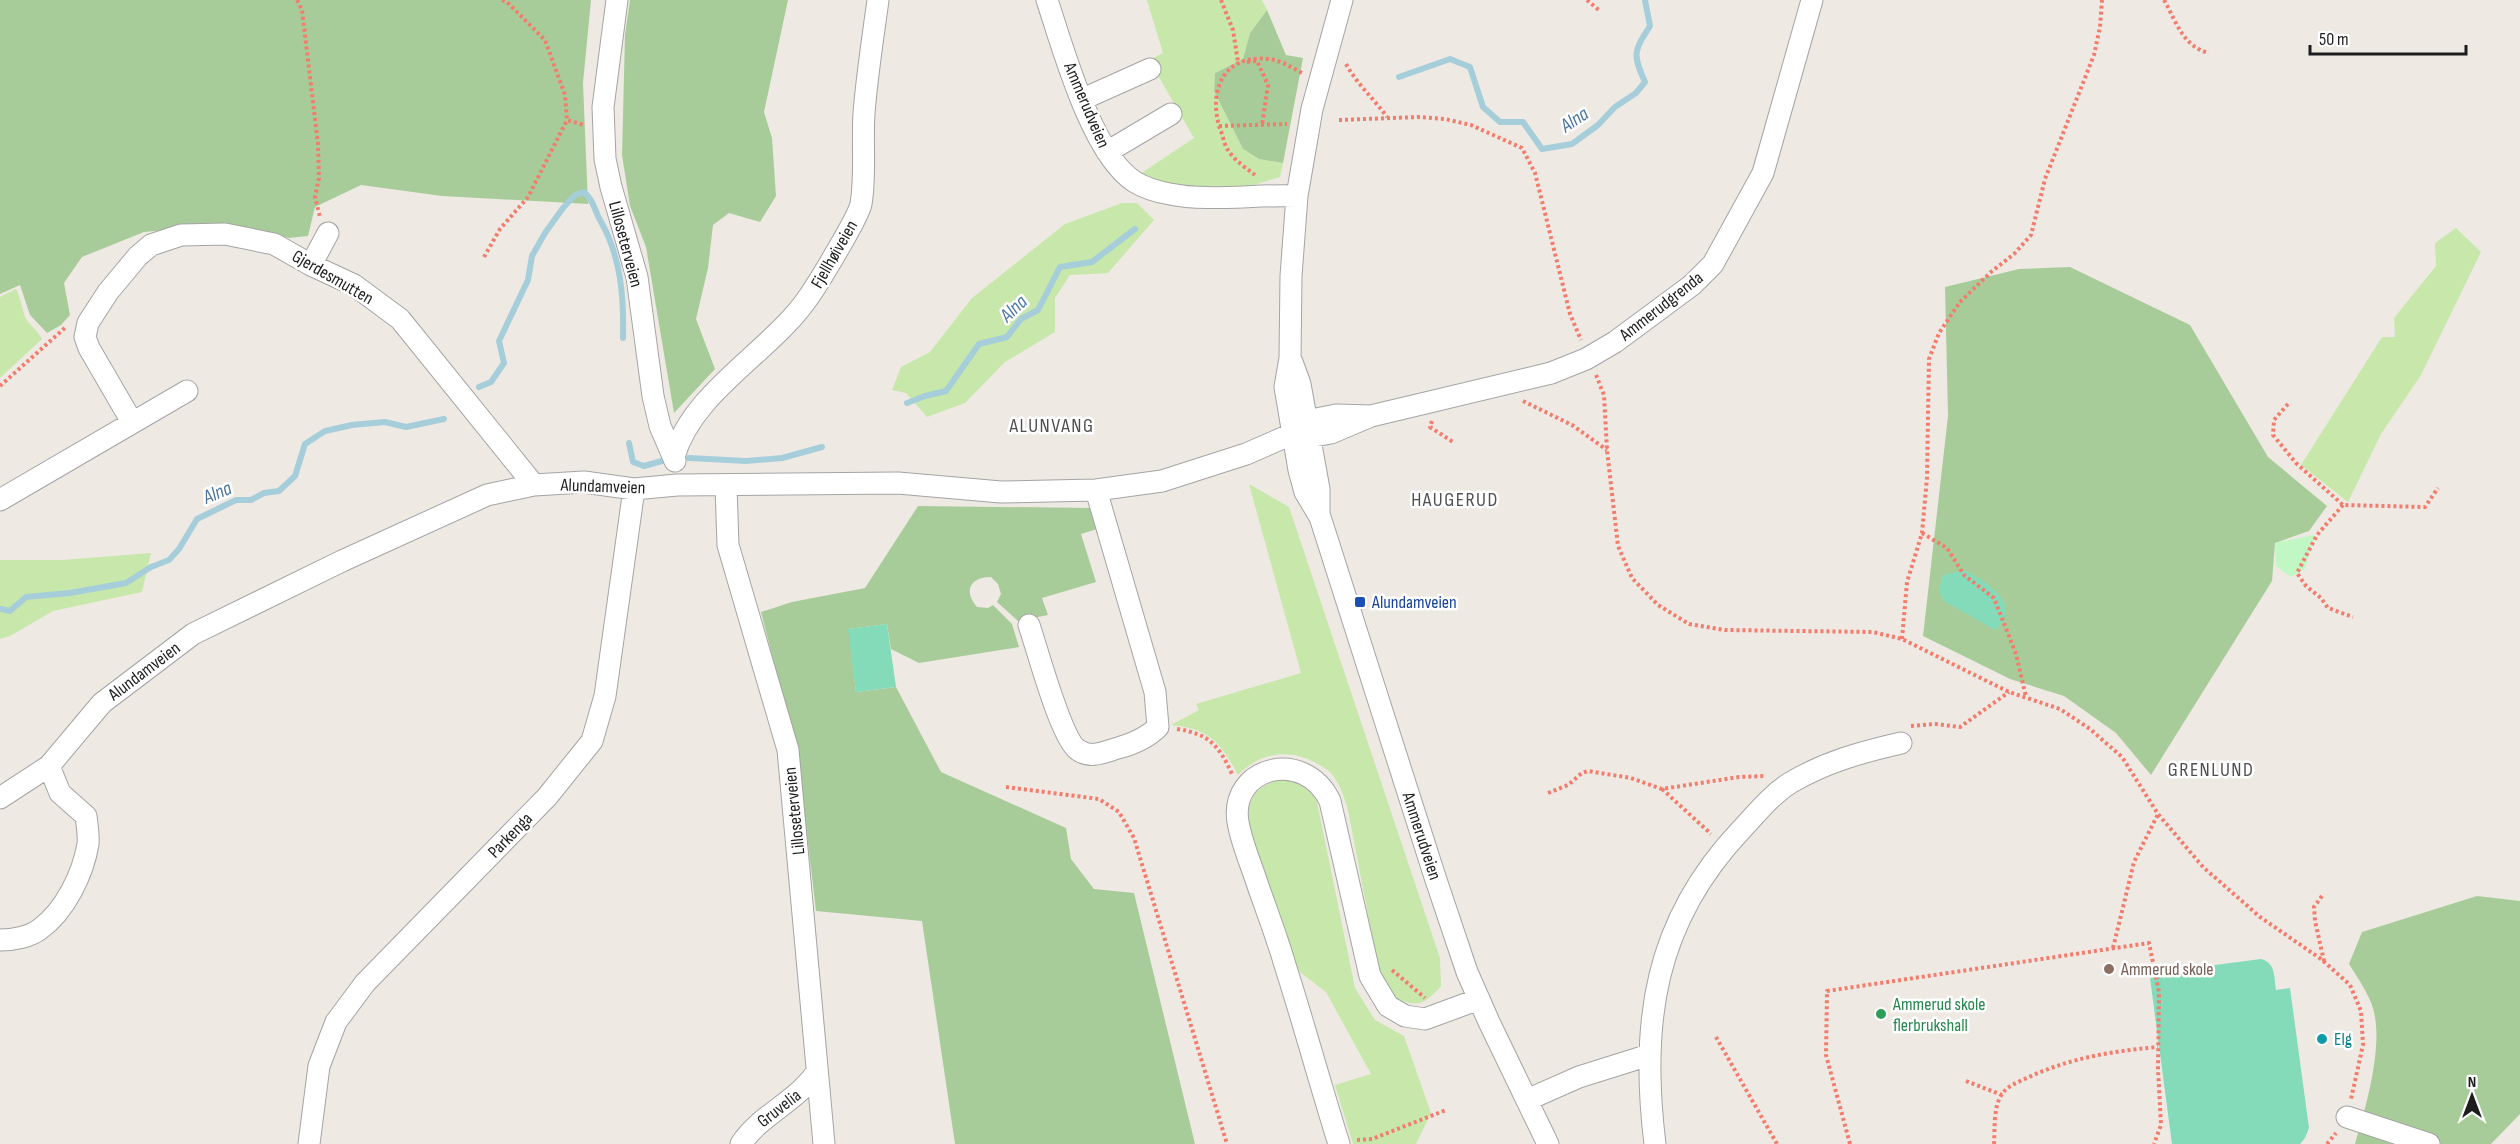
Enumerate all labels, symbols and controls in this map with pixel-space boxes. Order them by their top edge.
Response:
scale bar [2310,18,2466,56]
text: 50 m [2319,29,2349,50]
street label: Ammerudveien [1059,58,1114,151]
water label: Alna [1555,102,1593,138]
street label: Lilloseterveien [604,199,647,289]
street label: Fjellhøiveien [807,216,862,292]
street label: Gjerdesmutten [288,246,377,309]
street label: Ammerudgrenda [1615,267,1707,346]
water label: Alna [994,290,1032,328]
district label: ALUNVANG [1009,414,1094,438]
street label: Alundamveien [559,474,646,498]
water label: Alna [199,476,235,510]
district label: HAUGERUD [1411,488,1499,512]
place label: Alundamveien [1371,592,1457,613]
marker: Alundamveien [1353,595,1367,609]
street label: Alundamveien [103,637,184,706]
district label: GRENLUND [2168,758,2254,782]
street label: Lilloseterveien [779,766,810,856]
street label: Ammerudveien [1397,789,1446,883]
street label: Parkenga [484,808,537,862]
place label: Ammerud skole [2120,959,2214,980]
marker: Ammerud skole [2102,962,2116,976]
place label: Ammerud skole flerbrukshall [1892,994,1986,1036]
marker: Ammerud skole flerbrukshall [1874,1007,1888,1021]
place label: Elg [2334,1029,2352,1050]
marker: Elg [2315,1032,2329,1046]
north arrow [2442,1066,2502,1126]
text: N [2468,1073,2476,1092]
street label: Gruvelia [753,1085,805,1132]

